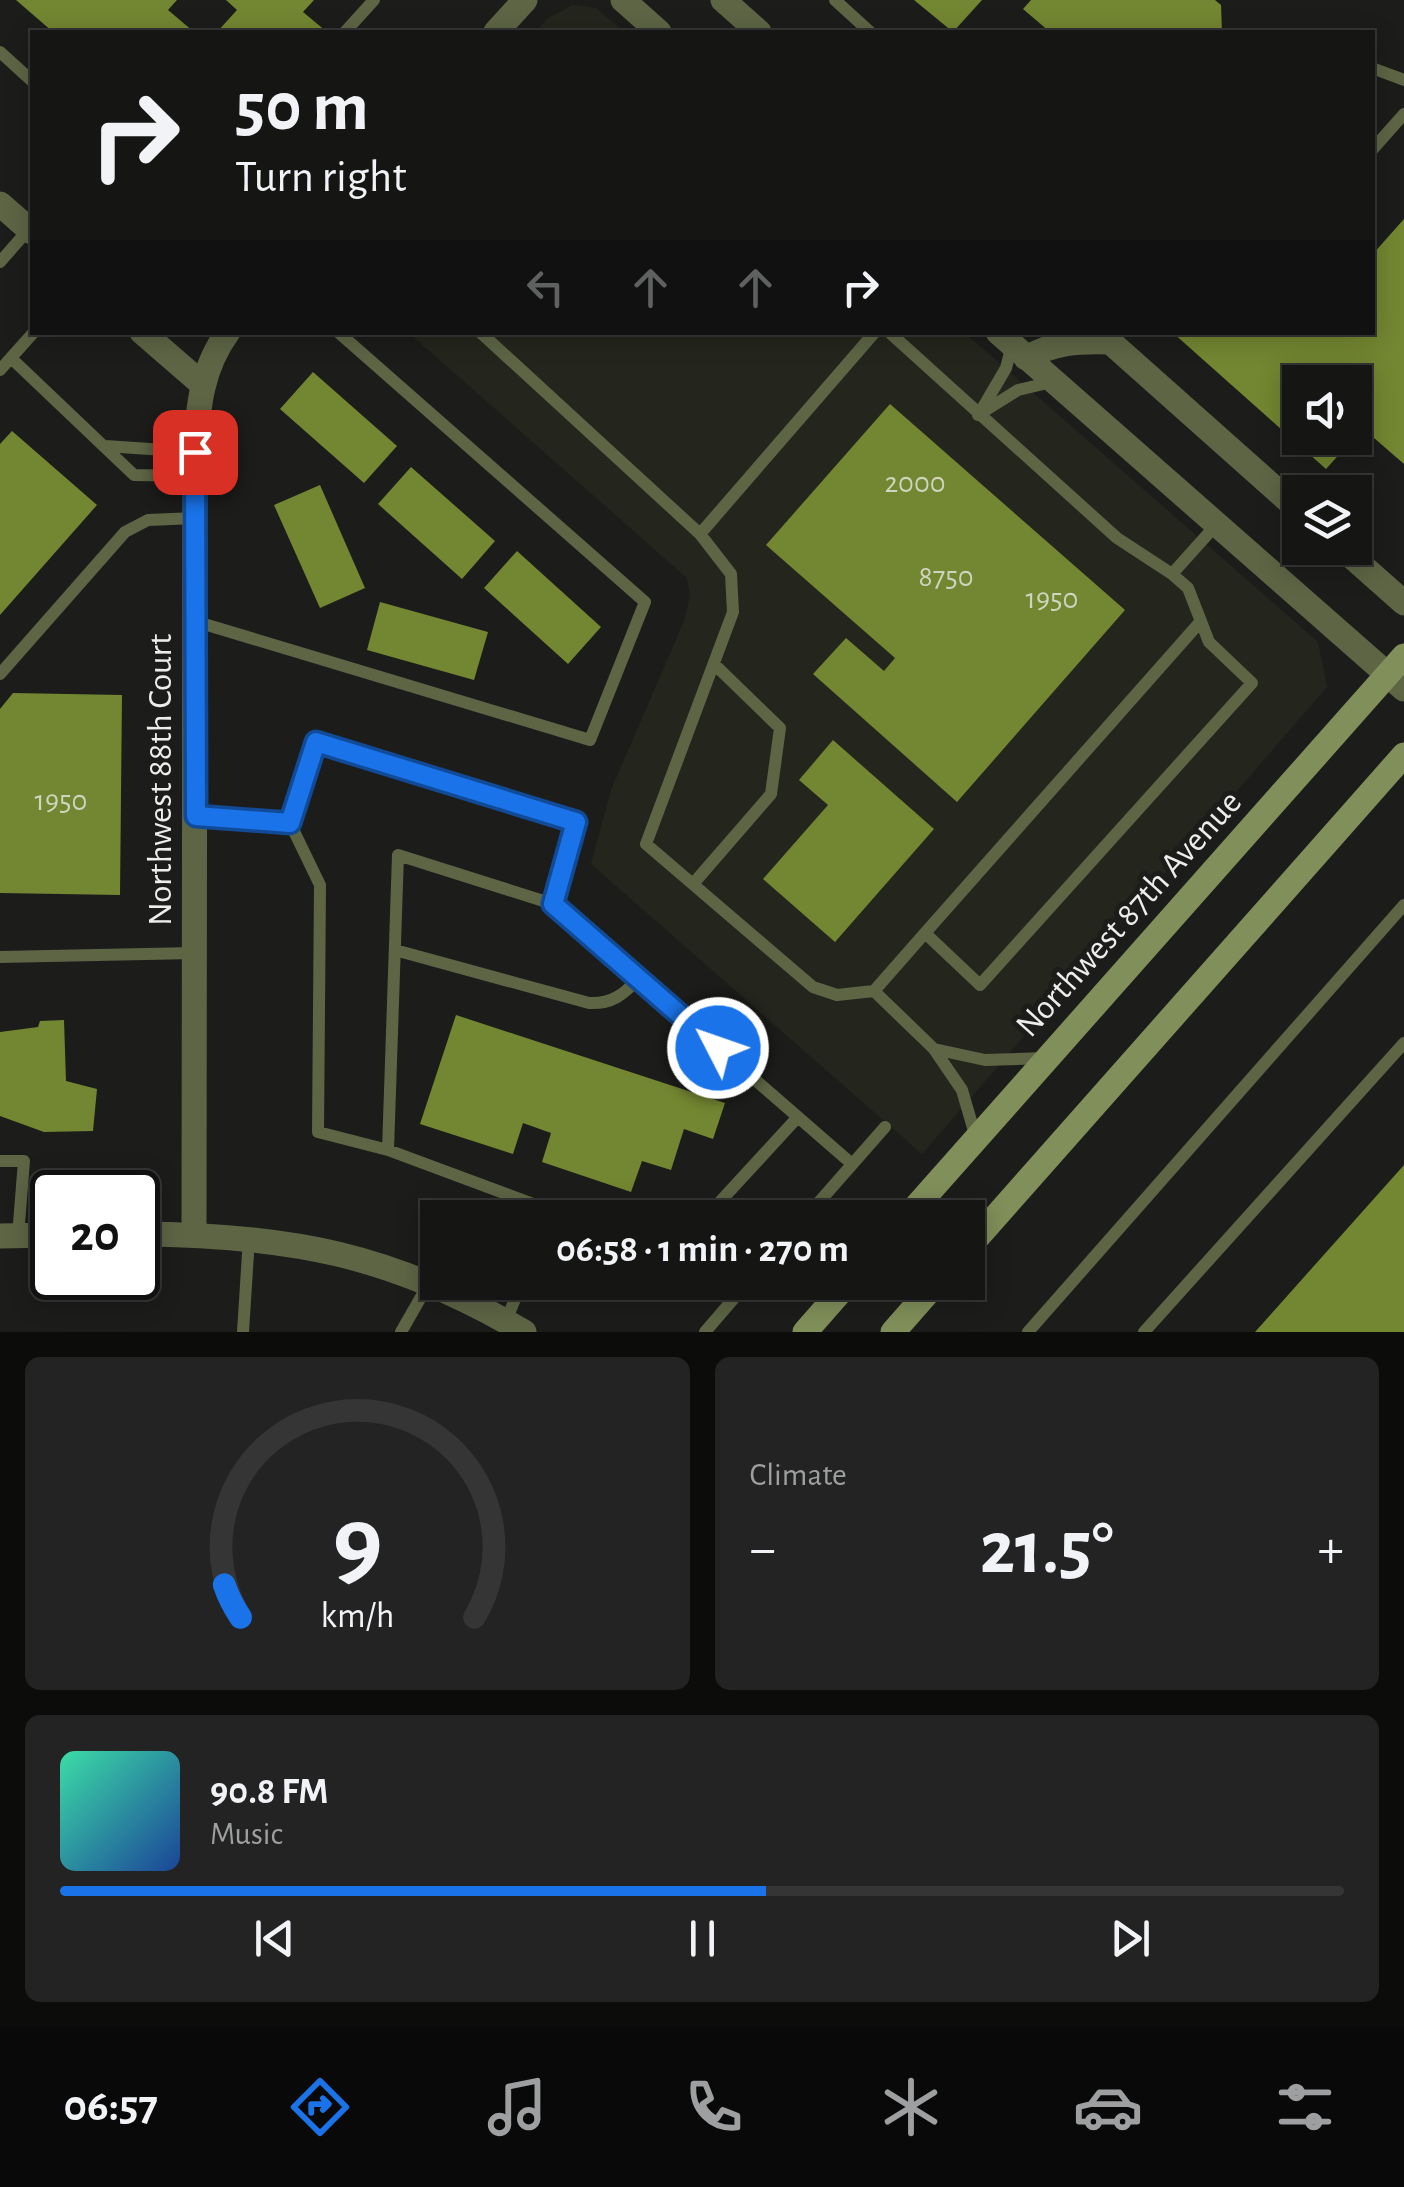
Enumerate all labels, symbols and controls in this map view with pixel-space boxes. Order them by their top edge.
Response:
icon: right [70,70,200,200]
text: 50 m [235,73,369,143]
text: Turn right [235,155,407,200]
icon: left [518,260,573,315]
icon: ahead [623,260,678,315]
icon: ahead [728,260,783,315]
icon: right [833,260,888,315]
map controls [1282,365,1372,565]
button: sound [1282,365,1372,455]
pin [153,410,238,495]
icon: arrive [168,425,223,480]
house number: 2000 [884,468,946,498]
button: layers [1282,475,1372,565]
house number: 8750 [918,562,974,592]
house number: 1950 [1026,584,1078,614]
street label: Northwest 88th Court [143,634,178,926]
street label: Northwest 87th Avenue [1010,784,1248,1044]
house number: 1950 [35,786,87,816]
position arrow [666,996,770,1100]
speed limit sign: 20 [30,1170,160,1300]
text: 06:58 · 1 min · 270 m [556,1231,849,1269]
text: Climate [750,1459,847,1491]
text: 9 [332,1492,382,1596]
text: 21.5° [980,1512,1114,1587]
text: − [750,1522,776,1577]
text: + [1318,1522,1344,1577]
text: km/h [320,1598,394,1634]
text: 90.8 FM [210,1773,329,1811]
text: Music [210,1818,283,1850]
icon: previous [247,1911,302,1966]
icon: pause [675,1911,730,1966]
icon: next [1103,1911,1158,1966]
icon: directions [285,2072,355,2142]
icon: music [482,2072,552,2142]
icon: phone [679,2072,749,2142]
icon: climate [876,2072,946,2142]
icon: car [1073,2072,1143,2142]
icon: filters [1270,2072,1340,2142]
text: 06:57 [64,2084,158,2129]

